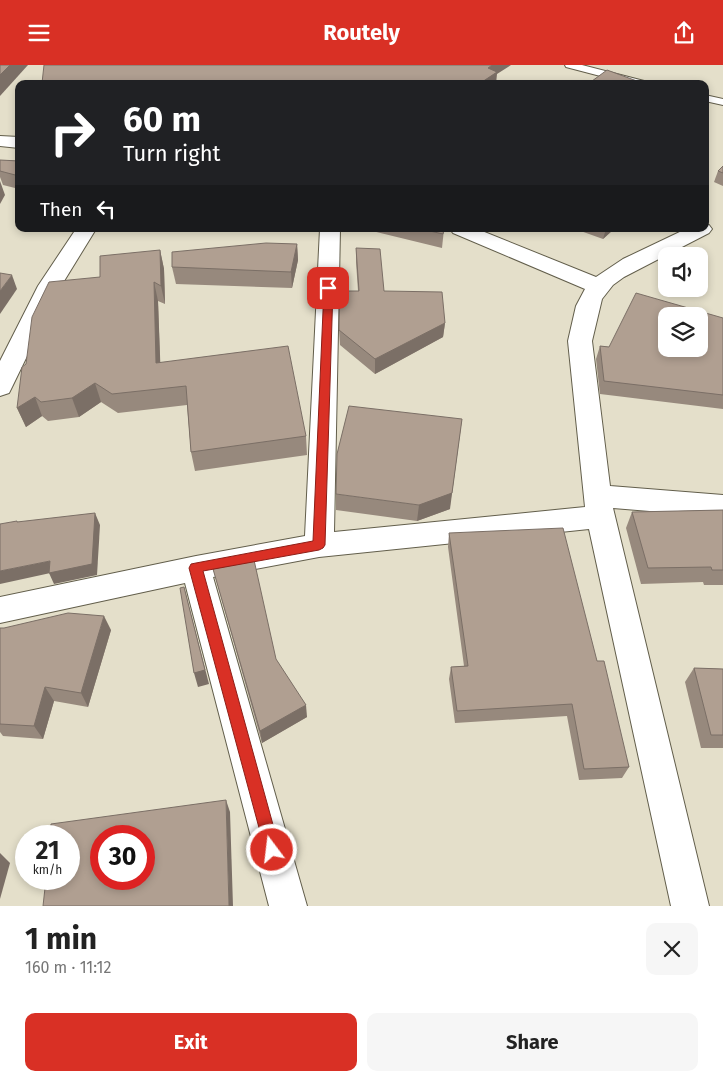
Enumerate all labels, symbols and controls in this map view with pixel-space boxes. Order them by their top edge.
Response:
icon: menu [25,19,53,47]
text: Routely [323,19,400,46]
icon: share [670,19,698,47]
text: 60 m [123,98,201,140]
icon: right [40,100,105,165]
text: Turn right [123,140,220,167]
icon: left [92,195,120,223]
text: Then [40,198,82,221]
map controls [658,247,708,357]
button: sound [658,247,708,297]
pin [307,267,349,309]
icon: arrive [314,274,342,302]
button: layers [658,307,708,357]
position arrow [245,823,297,875]
speed limit sign: 30 [90,825,155,890]
text: 21 [36,836,59,866]
text: km/h [33,863,62,877]
text: 1 min [25,921,97,957]
button: close [646,923,698,975]
text: 160 m · 11:12 [25,958,111,977]
button: Exit [25,1013,357,1071]
button: Share [367,1013,698,1071]

